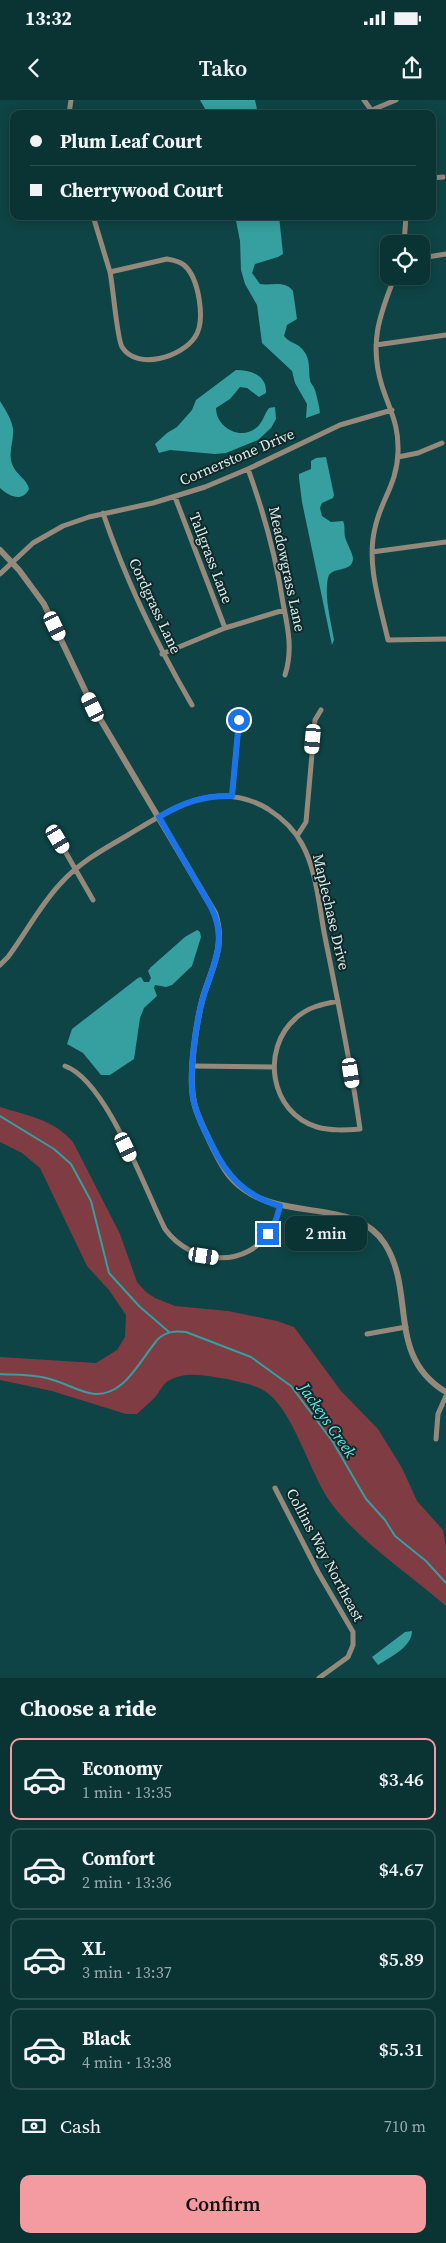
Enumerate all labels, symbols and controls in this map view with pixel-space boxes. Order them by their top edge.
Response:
text: 13:32 [25,5,72,31]
text: Tako [199,53,247,83]
icon: back [20,54,48,82]
icon: share [398,54,426,82]
text: Plum Leaf Court [60,128,202,154]
text: Cherrywood Court [60,177,223,203]
map controls [380,235,430,285]
button: locate [380,235,430,285]
street label: Cornerstone Drive [176,423,298,490]
street label: Meadowgrass Lane [264,504,311,634]
street label: Tallgrass Lane [184,509,239,607]
street label: Cordgrass Lane [124,554,187,657]
car [41,609,68,643]
car [79,690,106,724]
route start [228,709,250,731]
car [304,723,321,755]
car [43,822,72,856]
street label: Maplechase Drive [308,852,355,973]
car [341,1057,360,1089]
car [112,1130,139,1164]
callout: 2 min [286,1216,368,1252]
text: 2 min [305,1222,347,1244]
route end [257,1223,279,1245]
car [188,1246,219,1266]
water label: Jackeys Creek [293,1377,362,1462]
street label: Collins Way Northeast [281,1485,369,1625]
text: Choose a ride [20,1693,157,1723]
text: Economy [82,1755,163,1781]
icon: car [22,1757,67,1802]
text: $3.46 [379,1766,424,1792]
text: 1 min · 13:35 [82,1781,172,1803]
text: Comfort [82,1845,155,1871]
icon: car [22,1847,67,1892]
text: $4.67 [379,1856,424,1882]
text: 2 min · 13:36 [82,1871,172,1893]
text: XL [82,1935,105,1961]
icon: car [22,1937,67,1982]
text: $5.89 [379,1946,424,1972]
text: 3 min · 13:37 [82,1961,172,1983]
text: Black [82,2025,131,2051]
icon: car [22,2027,67,2072]
text: $5.31 [379,2036,424,2062]
text: 4 min · 13:38 [82,2051,172,2073]
icon: cash [20,2112,48,2140]
text: Cash [60,2113,101,2139]
text: 710 m [384,2115,426,2137]
button: Confirm [20,2175,426,2233]

